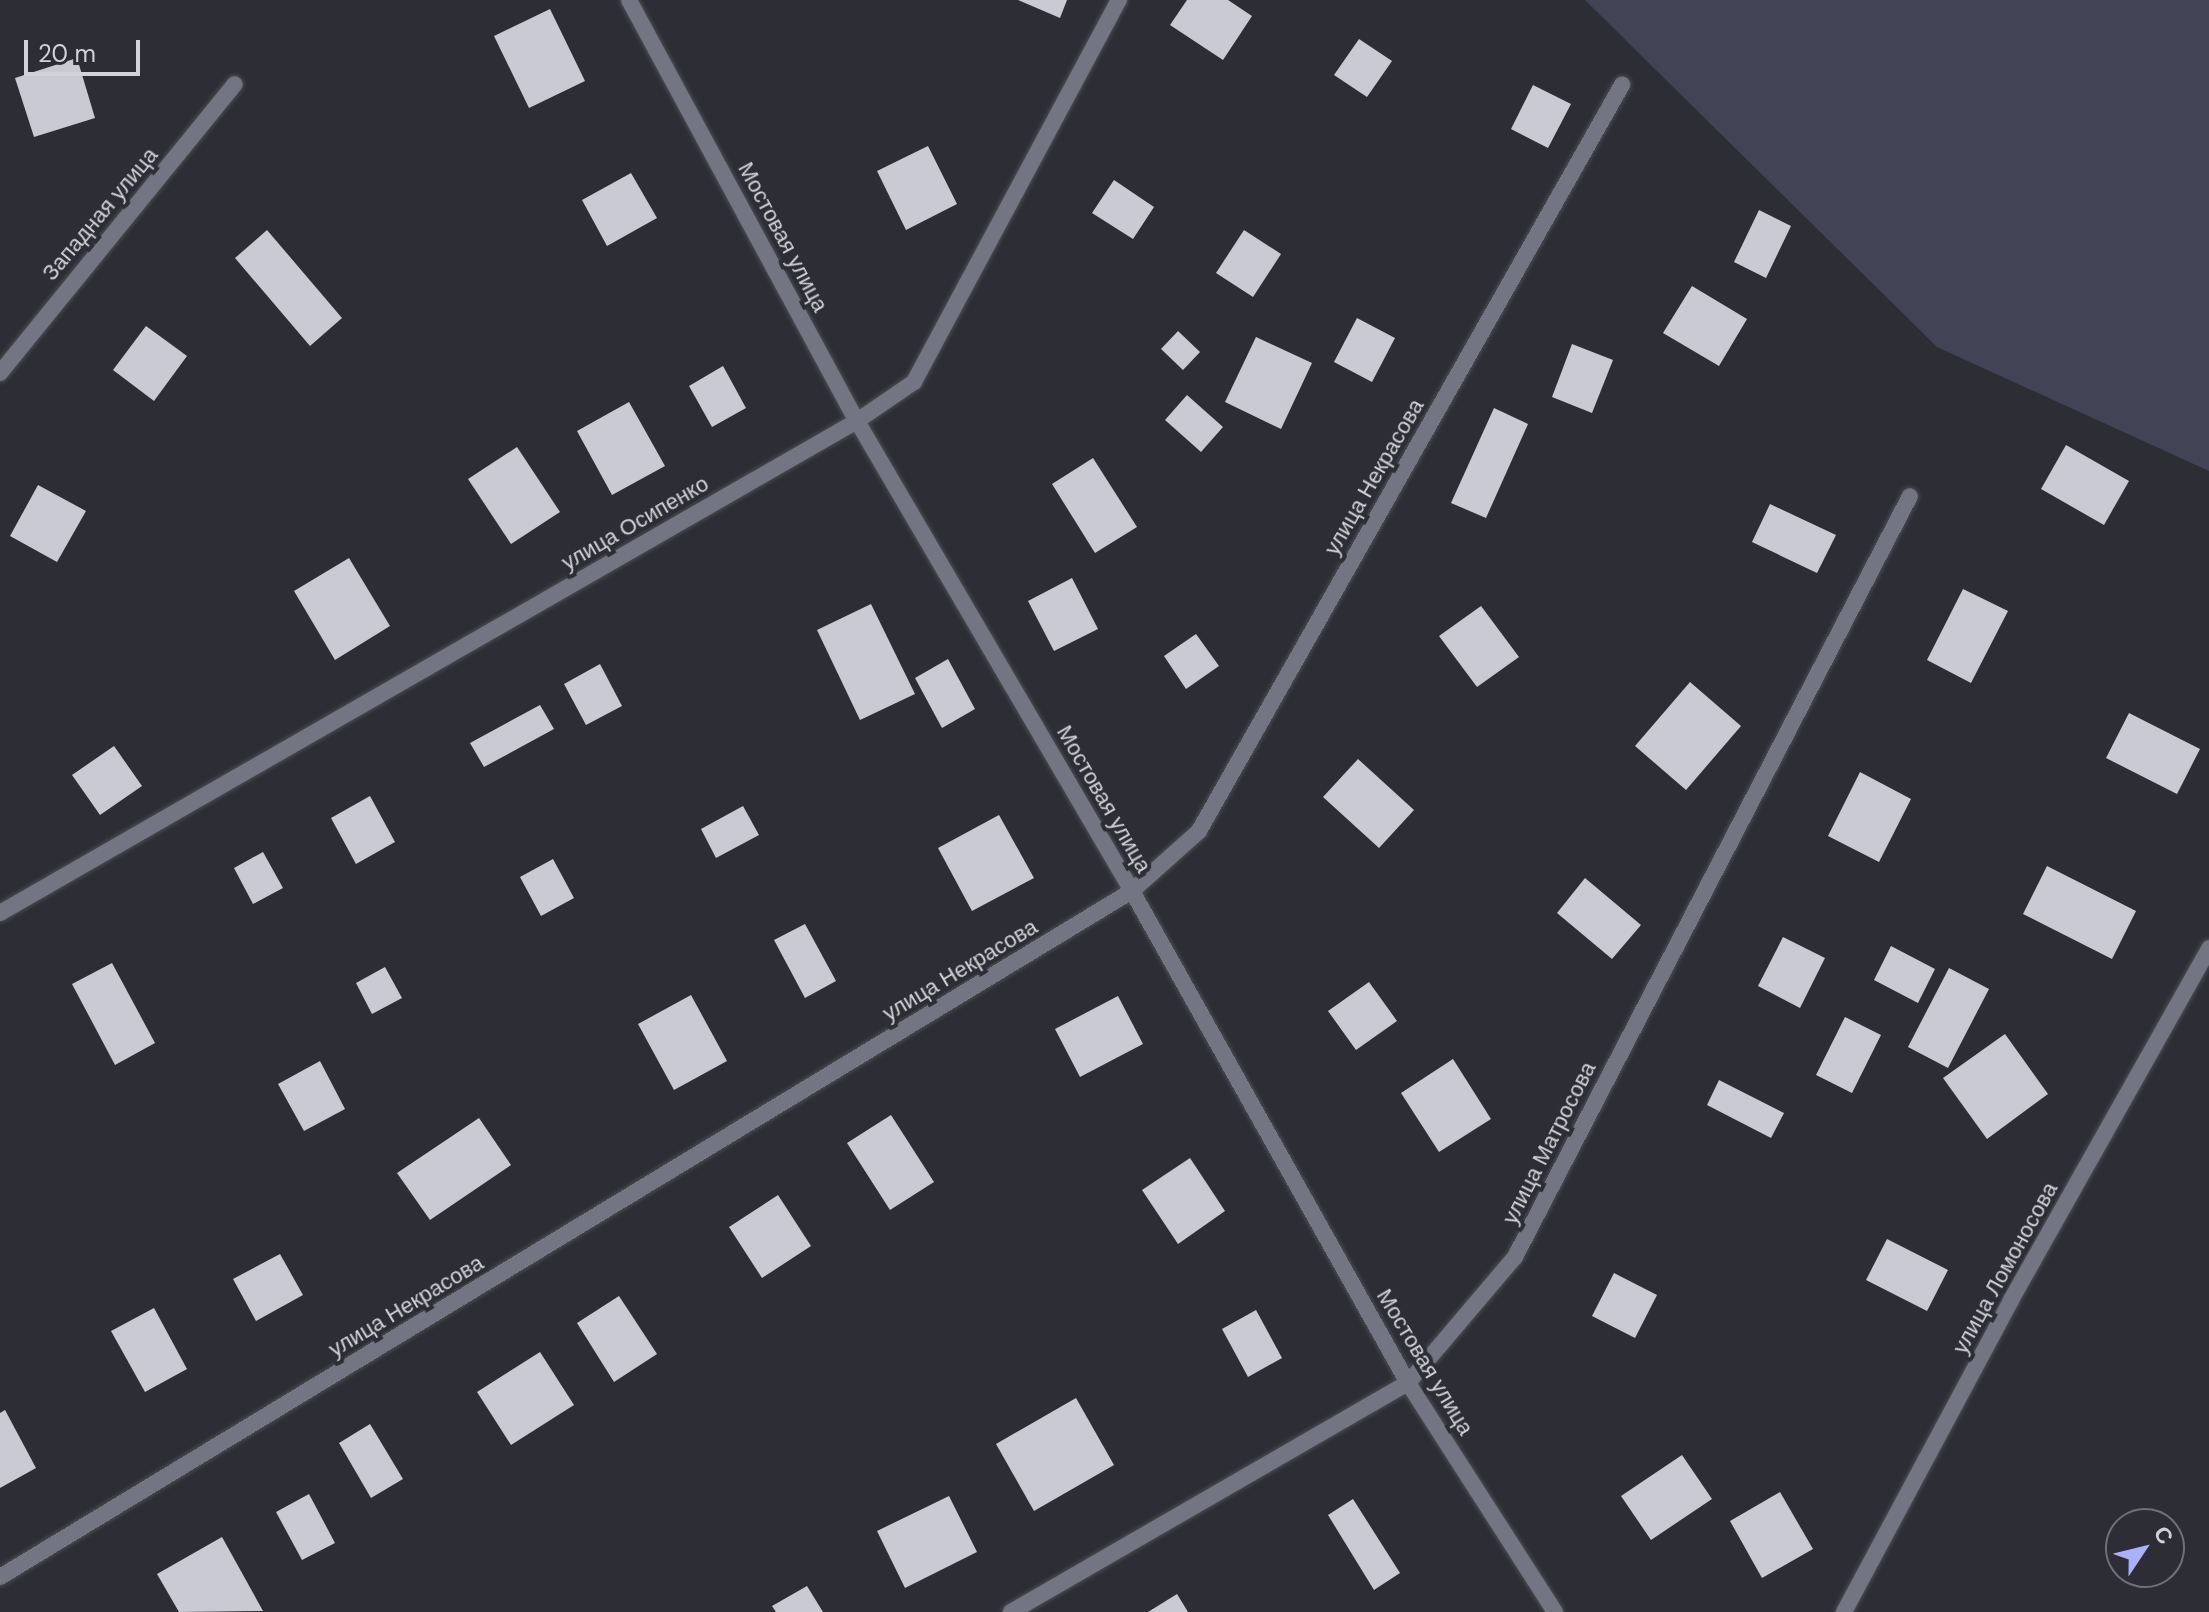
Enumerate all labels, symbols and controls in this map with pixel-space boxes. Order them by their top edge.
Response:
scale bar [28,24,144,74]
text: 20 m [38,38,96,69]
street label: Западная улица [37,142,163,286]
street label: Мостовая улица [732,158,834,316]
street label: улица Некрасова [1319,394,1429,560]
street label: улица Осипенко [557,470,713,576]
street label: Мостовая улица [1051,721,1157,877]
street label: улица Некрасова [878,913,1042,1027]
street label: улица Матросова [1497,1058,1601,1228]
street label: улица Ломоносова [1947,1178,2063,1358]
street label: улица Некрасова [324,1249,488,1363]
street label: Мостовая улица [1371,1284,1479,1440]
north arrow [2105,1508,2185,1588]
text: С [2147,1520,2180,1550]

